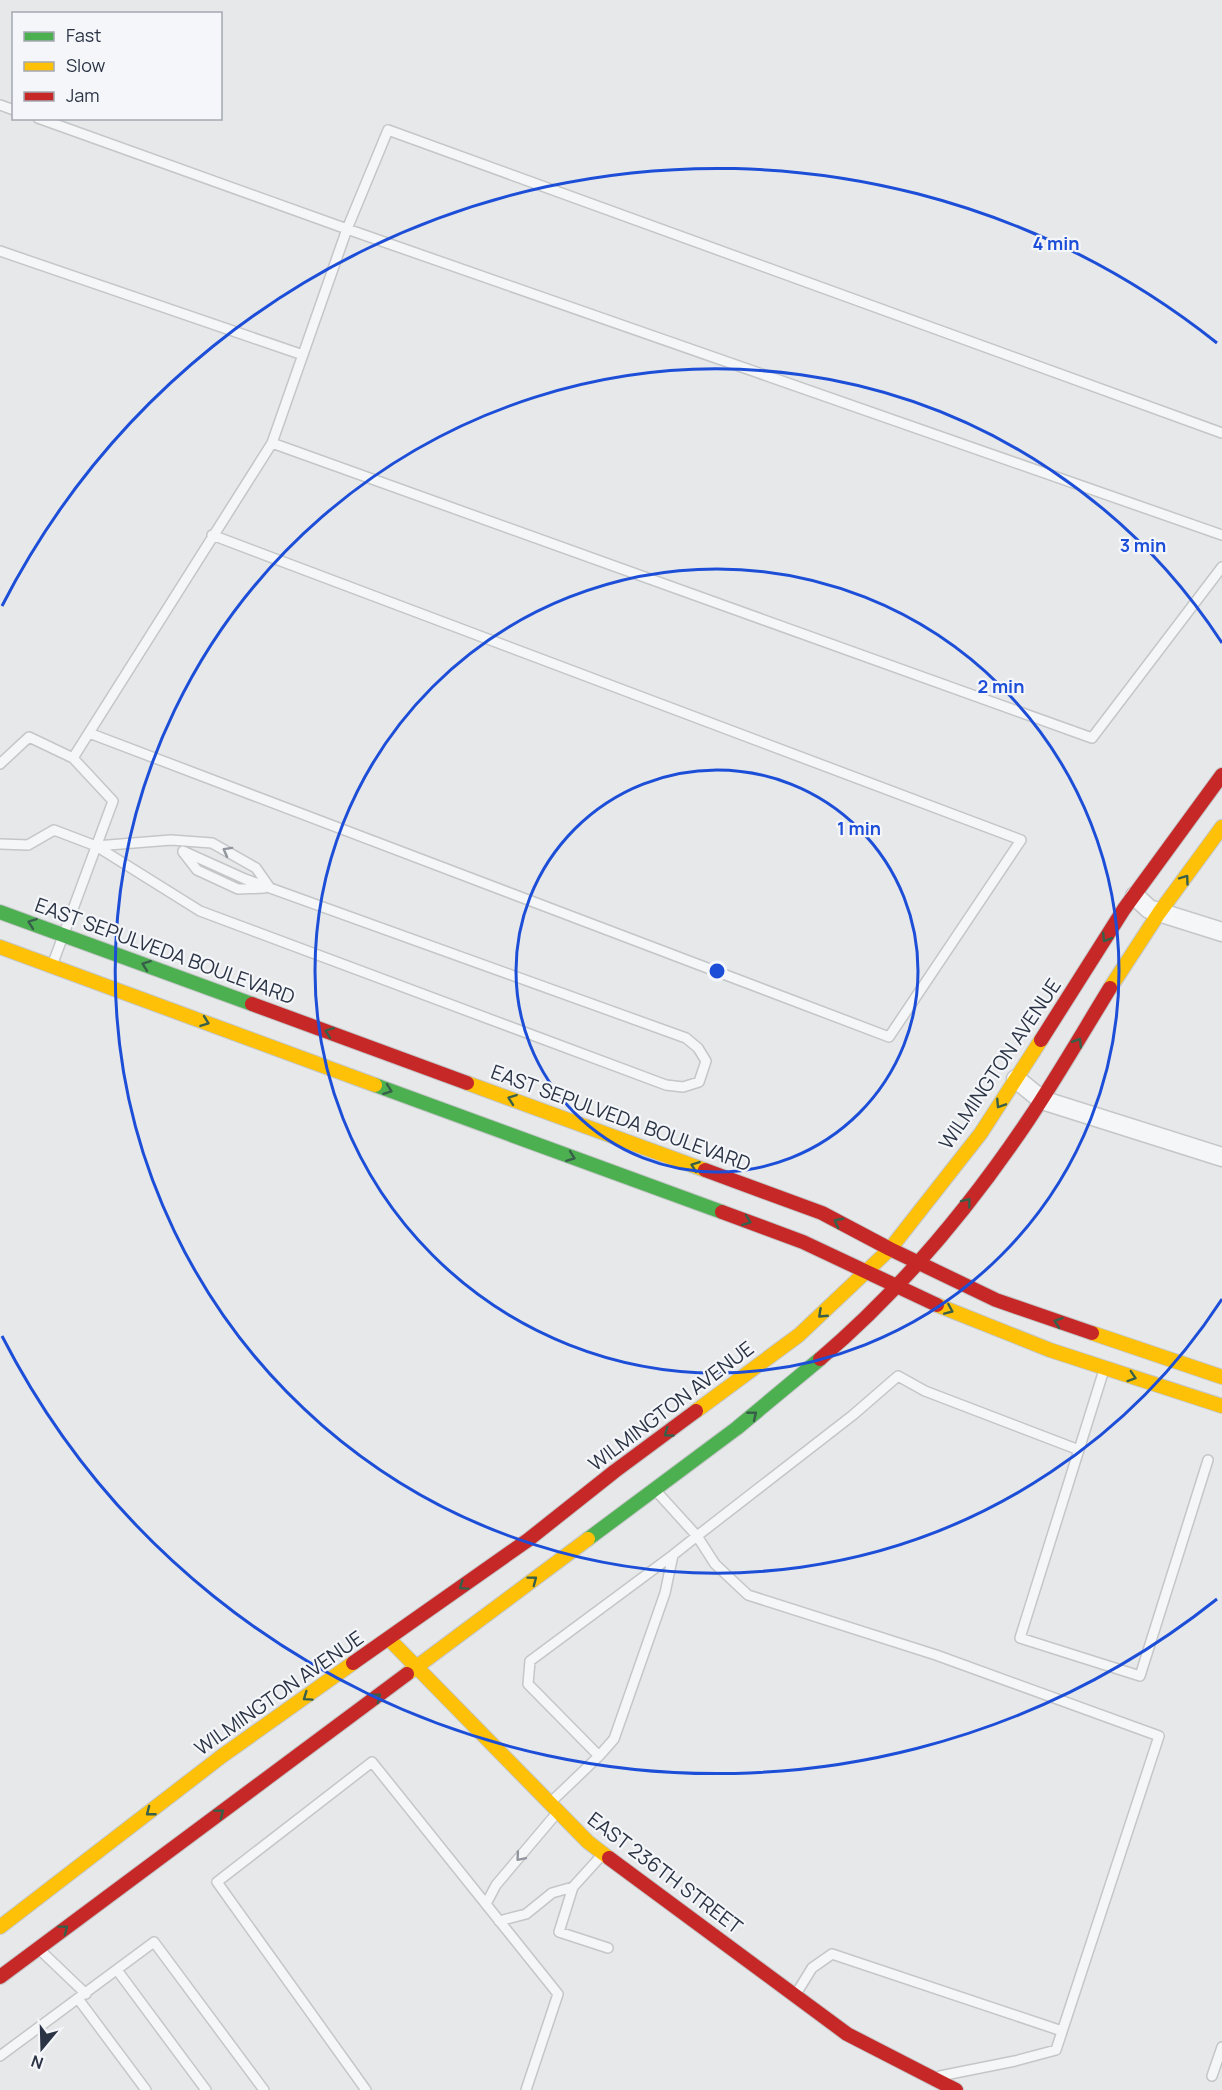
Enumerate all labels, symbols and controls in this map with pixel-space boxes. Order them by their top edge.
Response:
legend [12,12,222,120]
text: Fast [66,23,101,47]
text: Slow [66,53,106,77]
text: Jam [66,83,100,107]
text: 4 min [1032,231,1080,255]
text: 3 min [1120,533,1166,557]
text: 2 min [978,674,1024,698]
text: 1 min [837,816,881,840]
one-way arrow [223,847,233,858]
one-way arrow [1177,874,1188,885]
street label: EAST SEPULVEDA BOULEVARD [31,891,299,1010]
one-way arrow [27,918,37,931]
one-way arrow [1101,932,1113,942]
one-way arrow [141,960,151,973]
centre of rings [707,961,727,981]
street label: WILMINGTON AVENUE [932,973,1067,1154]
one-way arrow [199,1015,210,1027]
one-way arrow [324,1027,335,1040]
one-way arrow [1071,1038,1082,1049]
street label: EAST SEPULVEDA BOULEVARD [487,1058,755,1177]
one-way arrow [382,1082,393,1095]
one-way arrow [507,1094,518,1106]
one-way arrow [996,1097,1007,1108]
one-way arrow [565,1150,576,1162]
one-way arrow [690,1161,701,1173]
one-way arrow [960,1198,971,1209]
one-way arrow [741,1214,752,1227]
one-way arrow [834,1217,845,1229]
one-way arrow [942,1303,953,1315]
one-way arrow [819,1306,830,1317]
one-way arrow [1053,1317,1064,1330]
street label: WILMINGTON AVENUE [583,1335,759,1477]
one-way arrow [1126,1370,1137,1382]
one-way arrow [747,1412,758,1423]
one-way arrow [663,1425,674,1436]
one-way arrow [527,1577,538,1588]
one-way arrow [459,1579,470,1590]
street label: WILMINGTON AVENUE [189,1624,369,1761]
one-way arrow [303,1690,314,1701]
one-way arrow [370,1693,381,1704]
one-way arrow [146,1805,157,1816]
street label: EAST 236TH STREET [582,1805,748,1940]
one-way arrow [214,1809,225,1820]
one-way arrow [516,1850,527,1861]
one-way arrow [57,1926,68,1937]
north arrow [12,2018,72,2078]
text: N [28,2050,46,2074]

